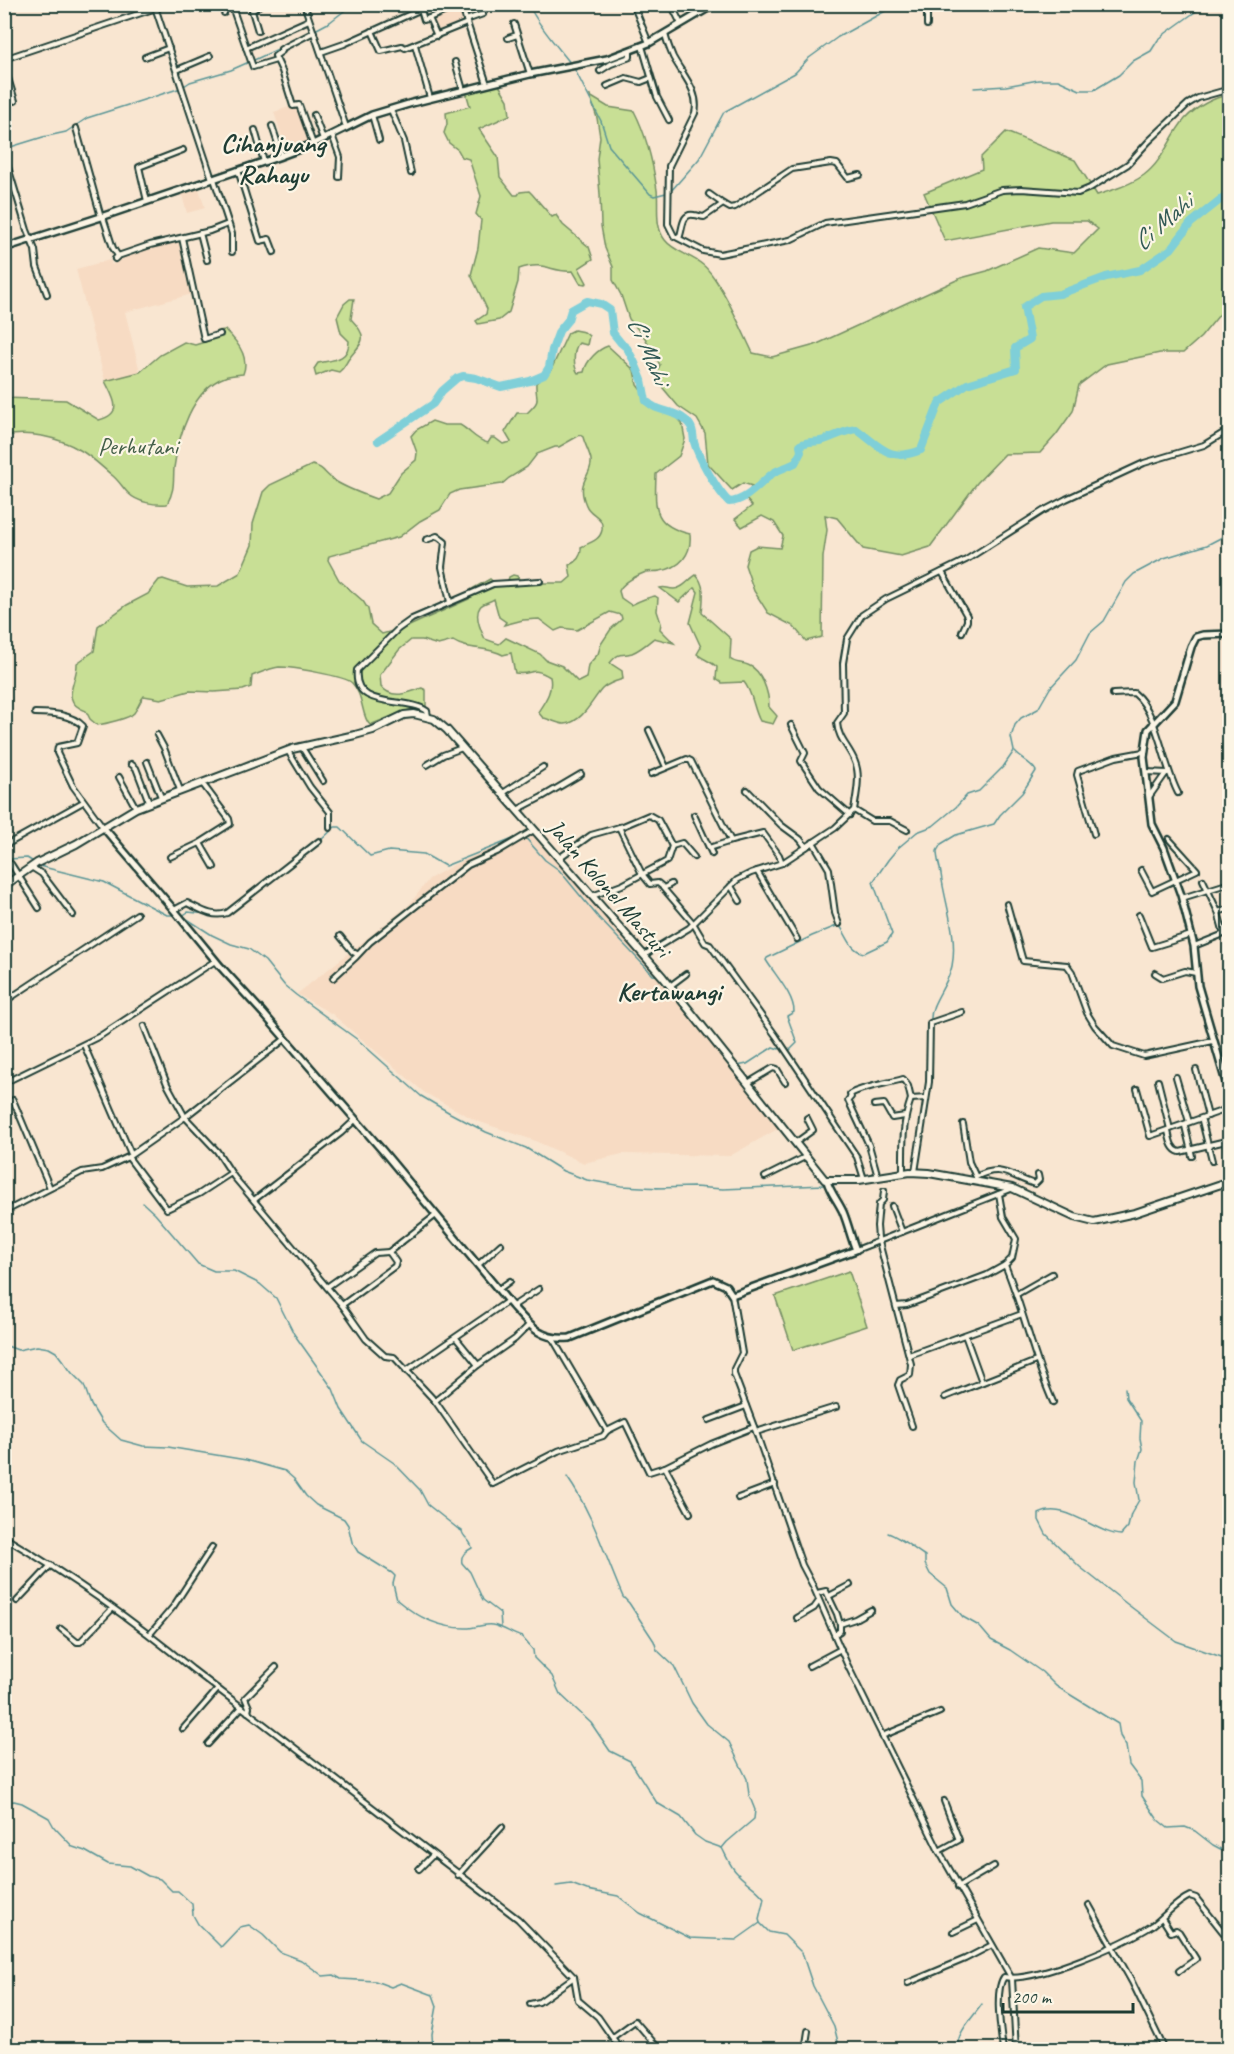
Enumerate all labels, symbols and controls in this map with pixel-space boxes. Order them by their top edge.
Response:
district label: Cihanjuang Rahayu [221,126,328,191]
water label: Ci Mahi [1125,183,1204,258]
water label: Ci Mahi [620,312,680,394]
park label: Perhutani [98,431,180,461]
street label: Jalan Kolonel Masturi [540,812,679,965]
district label: Kertawangi [617,974,725,1008]
scale bar [1003,1976,1134,2014]
text: 200 m [1012,1986,1053,2008]

